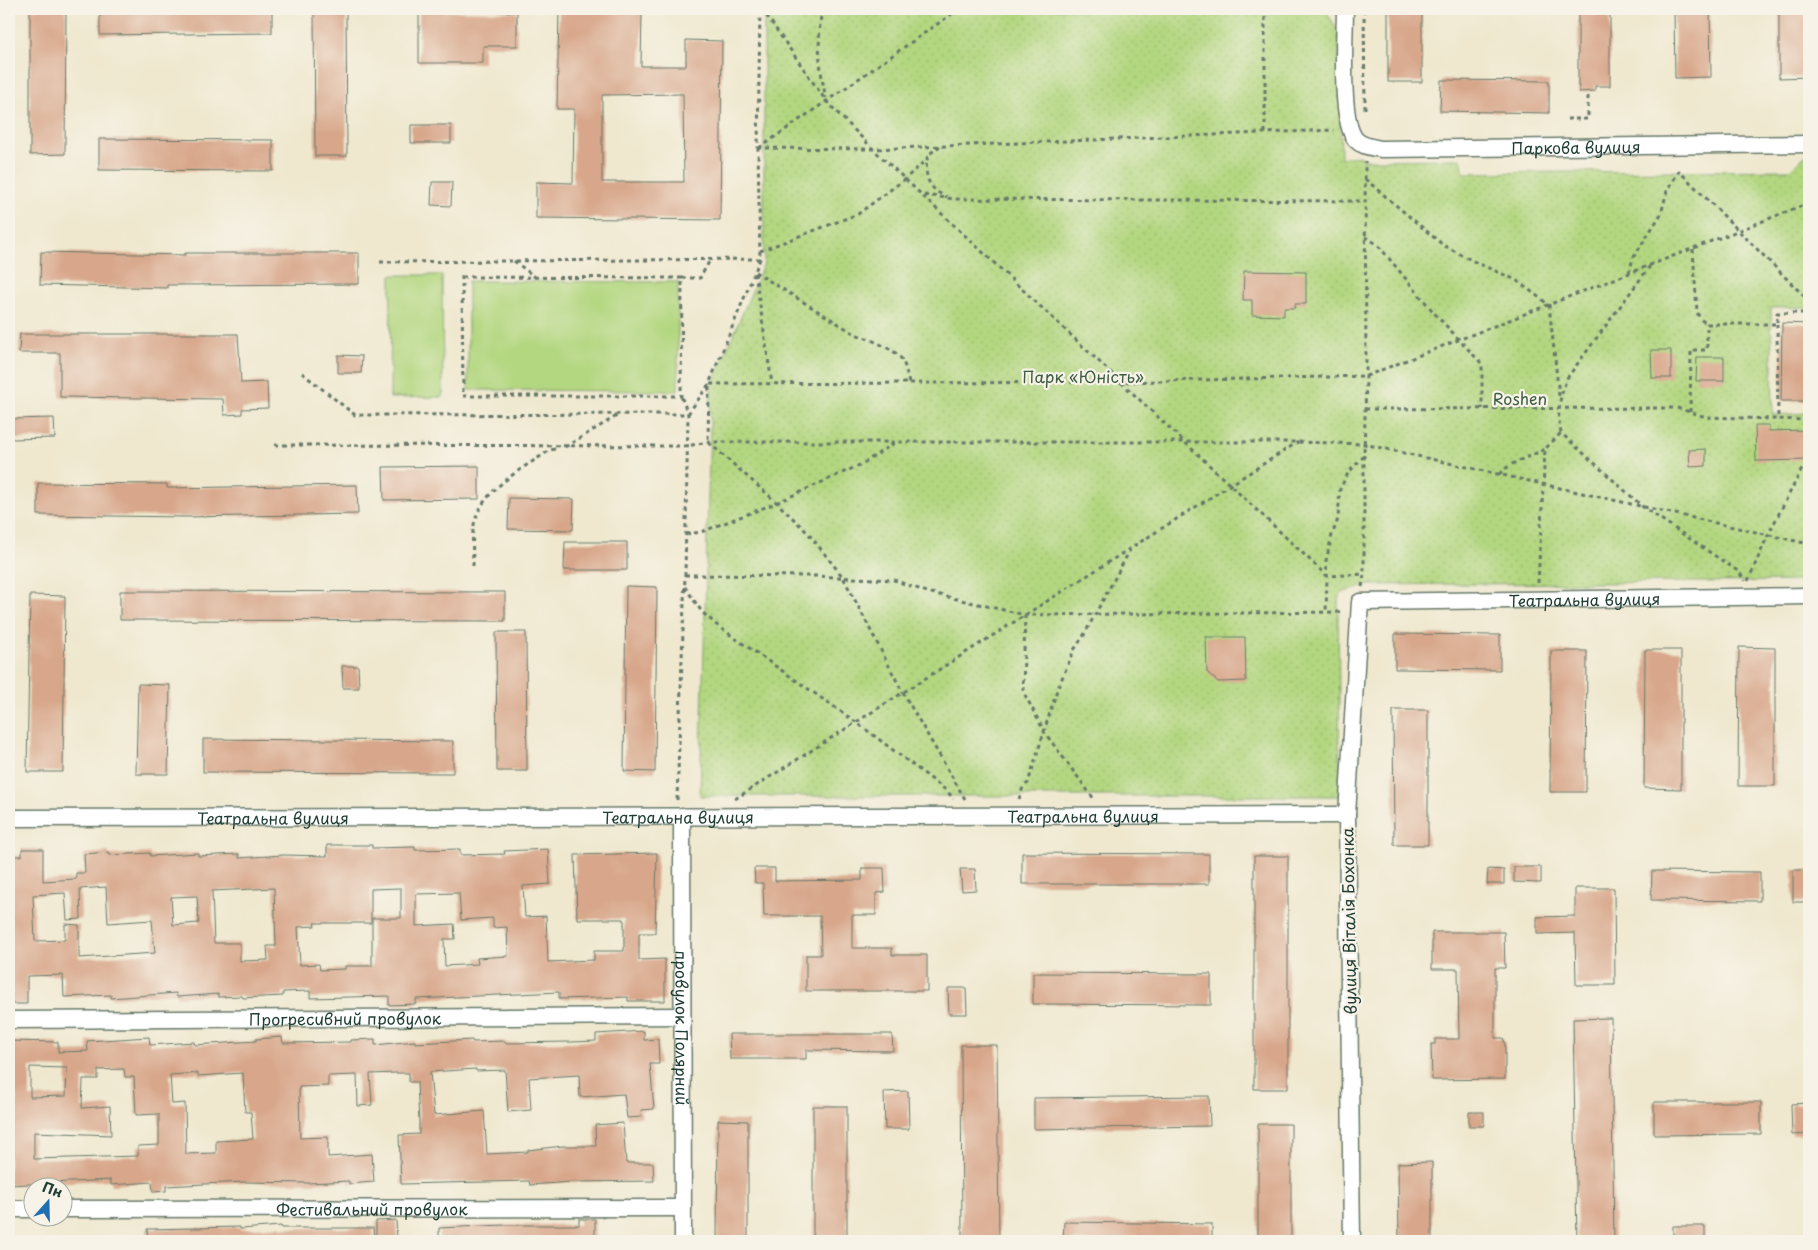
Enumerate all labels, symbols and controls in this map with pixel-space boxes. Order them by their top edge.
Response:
street label: Паркова вулиця [1511,134,1641,159]
park label: Парк «Юність» [1022,364,1144,388]
park label: Roshen [1493,386,1547,410]
street label: Театральна вулиця [1509,586,1660,612]
street label: Театральна вулиця [1007,803,1159,828]
street label: Театральна вулиця [602,804,754,829]
street label: Театральна вулиця [197,805,349,830]
street label: вулиця Віталія Бохонка [1334,827,1362,1015]
street label: провулок Полярний [670,950,695,1106]
street label: Прогресивний провулок [249,1005,442,1031]
text: Пн [39,1176,66,1203]
north arrow [22,1178,72,1228]
street label: Фестивальний провулок [276,1196,468,1221]

